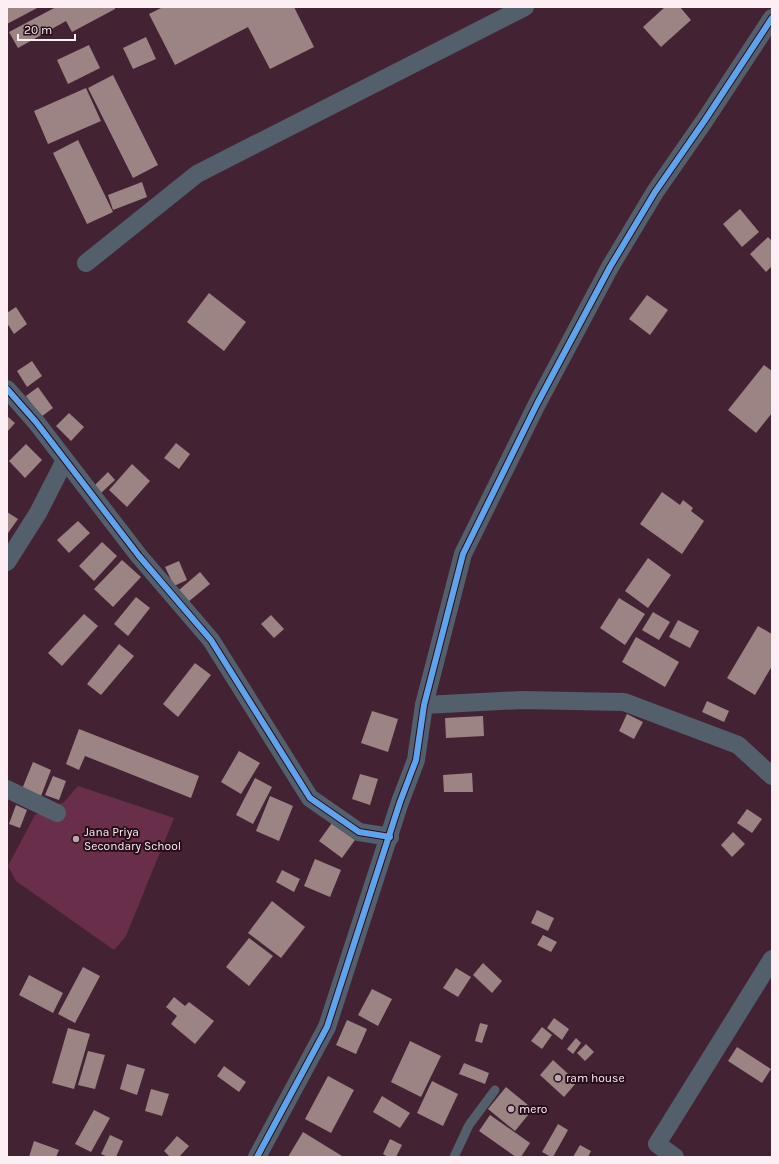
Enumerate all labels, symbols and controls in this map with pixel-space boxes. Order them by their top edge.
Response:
scale bar [18,16,75,42]
text: 20 m [24,23,52,37]
place label: Jana Priya Secondary School [84,825,181,853]
marker: Jana Priya Secondary School [71,834,81,844]
place label: ram house [566,1071,625,1085]
marker: ram house [553,1073,563,1083]
place label: mero [519,1102,547,1116]
marker: mero [506,1104,516,1114]

